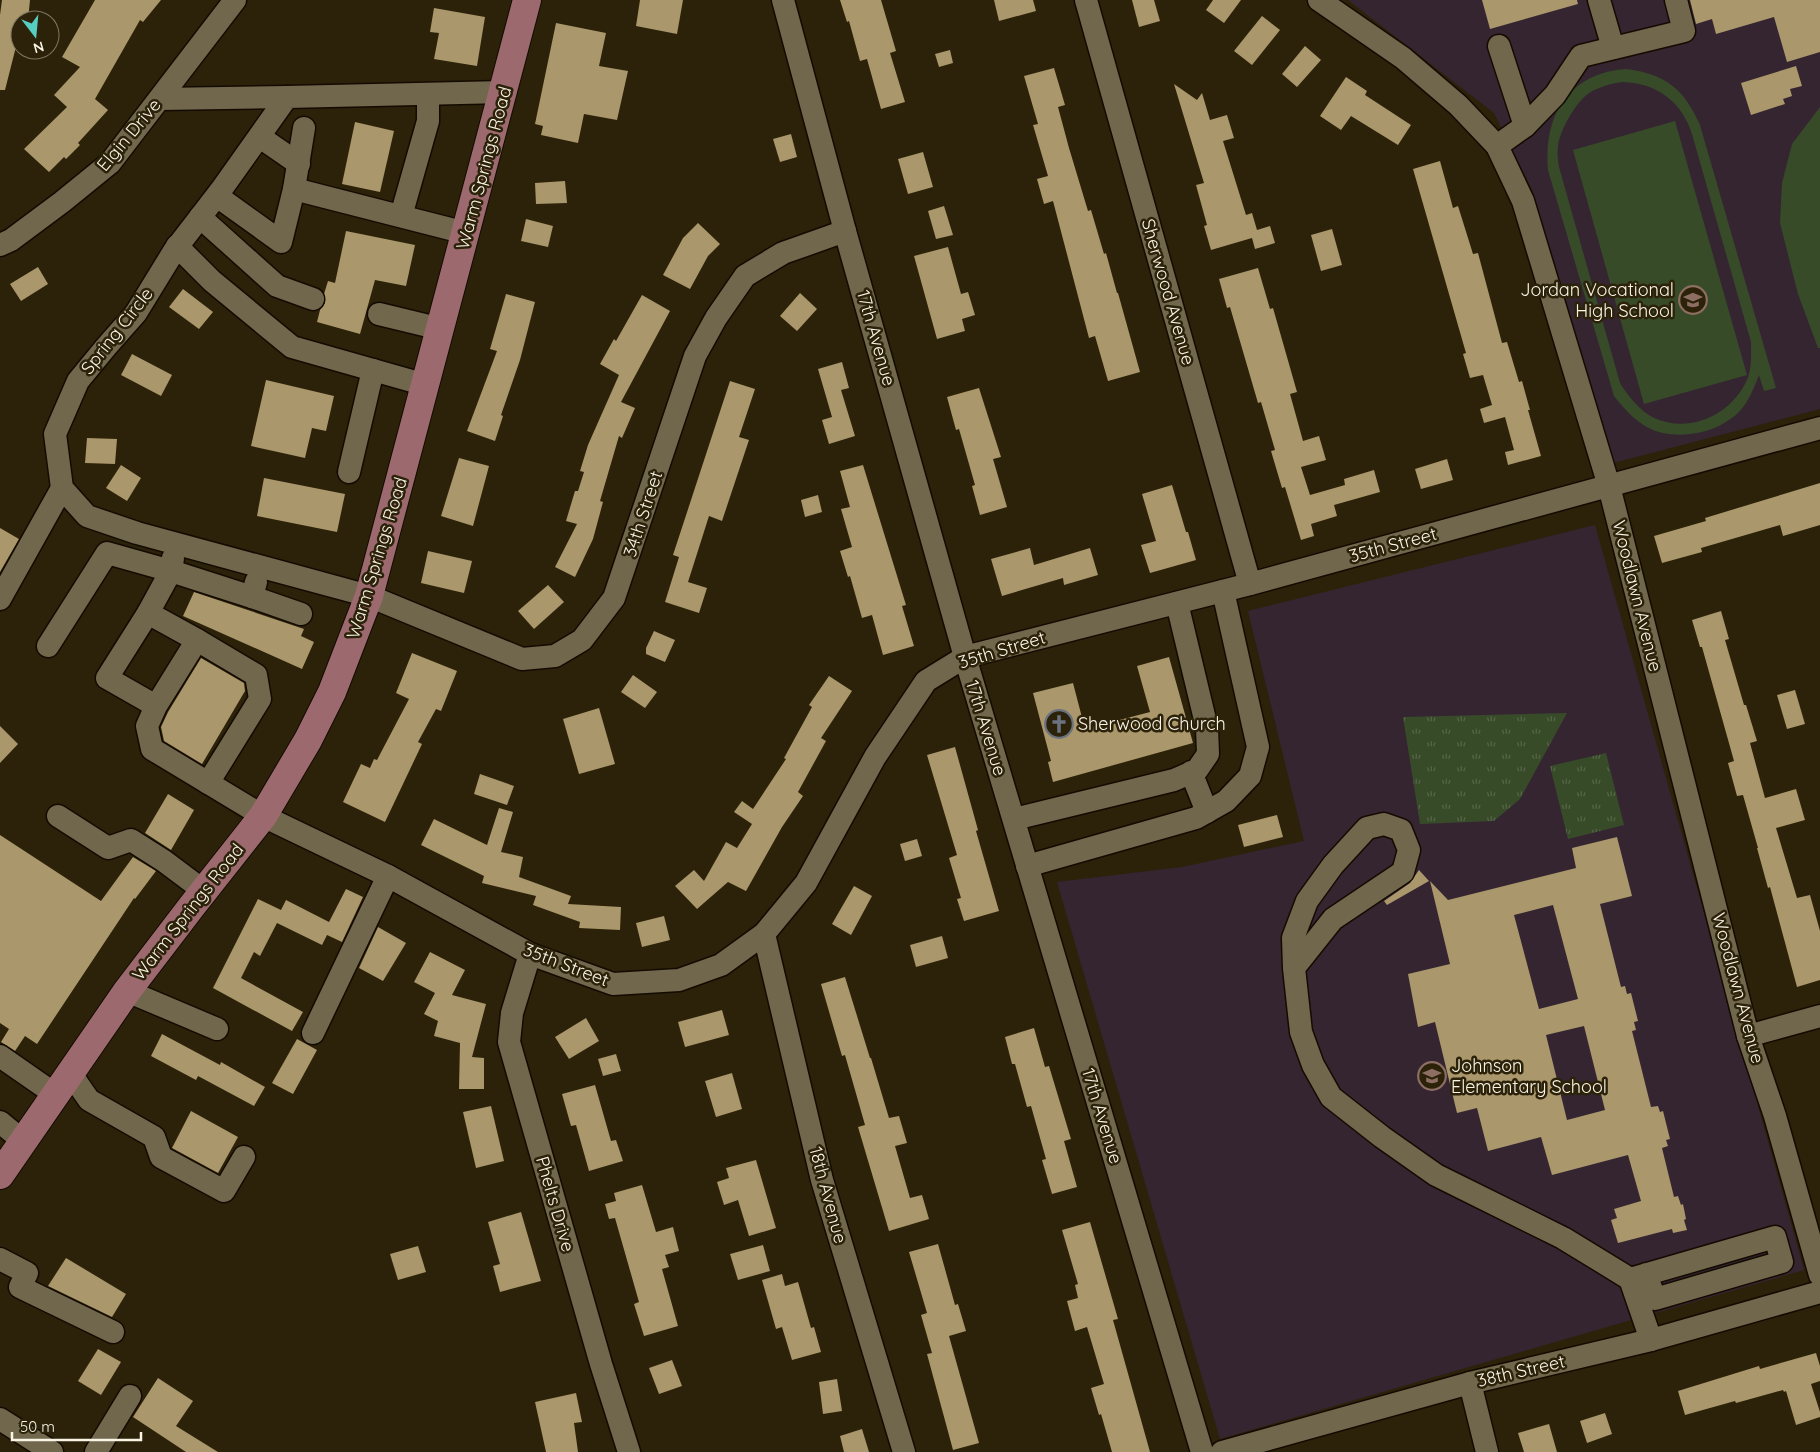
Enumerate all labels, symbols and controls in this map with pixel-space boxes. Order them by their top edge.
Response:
north arrow [10,10,60,60]
text: N [31,37,46,58]
street label: Warm Springs Road [451,84,516,252]
street label: Elgin Drive [92,94,166,176]
street label: Sherwood Avenue [1137,216,1200,368]
place label: Jordan Vocational High School [1520,278,1674,322]
street label: Spring Circle [76,283,158,379]
school or university icon: Jordan Vocational High School [1678,285,1708,315]
street label: 17th Avenue [852,287,901,388]
street label: 34th Street [618,468,667,560]
street label: Warm Springs Road [341,474,412,641]
street label: Woodlawn Avenue [1608,518,1667,674]
street label: 35th Street [1347,522,1439,567]
street label: 35th Street [956,625,1048,674]
street label: 17th Avenue [961,677,1012,778]
church icon: Sherwood Church [1044,709,1074,739]
place label: Sherwood Church [1078,712,1226,735]
street label: Warm Springs Road [127,839,248,985]
street label: Woodlawn Avenue [1707,910,1770,1066]
street label: 35th Street [520,938,612,991]
place label: Johnson Elementary School [1451,1054,1607,1098]
school or university icon: Johnson Elementary School [1417,1061,1447,1091]
street label: 17th Avenue [1077,1065,1128,1166]
street label: 18th Avenue [805,1144,852,1246]
street label: Phelts Drive [531,1153,580,1254]
street label: 38th Street [1475,1349,1567,1392]
scale bar [12,1410,141,1442]
text: 50 m [20,1417,55,1436]

